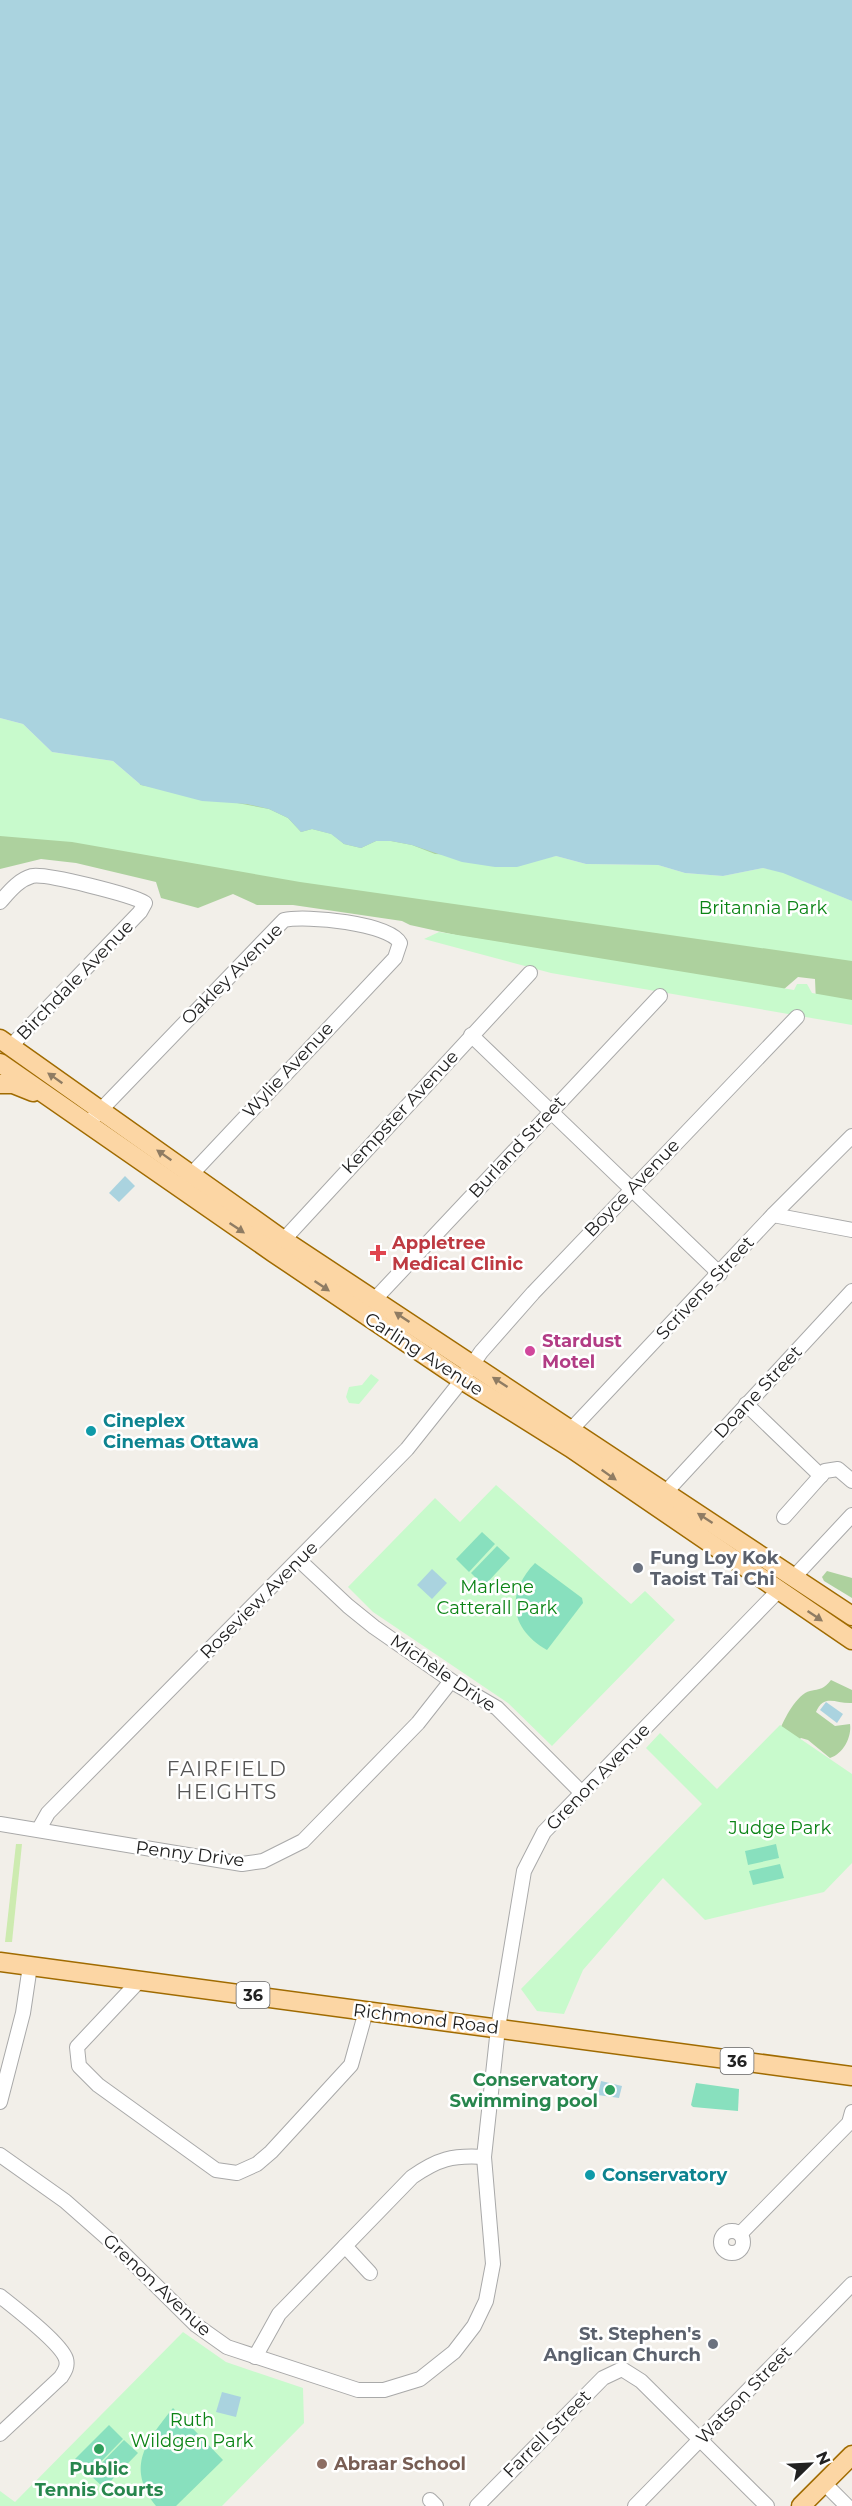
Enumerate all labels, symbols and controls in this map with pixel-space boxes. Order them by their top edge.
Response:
park label: Britannia Park [699,897,827,919]
street label: Birchdale Avenue [12,915,138,1045]
street label: Oakley Avenue [177,919,287,1029]
street label: Wylie Avenue [238,1017,338,1122]
street label: Kempster Avenue [337,1046,463,1178]
one-way arrow [47,1073,62,1085]
street label: Burland Street [464,1091,570,1203]
street label: Boyce Avenue [580,1134,684,1242]
one-way arrow [156,1149,172,1161]
one-way arrow [229,1222,245,1233]
place label: Appletree Medical Clinic [391,1232,523,1275]
street label: Scrivens Street [651,1232,759,1344]
marker: Appletree Medical Clinic [369,1244,387,1262]
one-way arrow [314,1280,330,1291]
street label: Carling Avenue [360,1307,488,1401]
one-way arrow [394,1312,410,1323]
place label: Stardust Motel [542,1330,622,1373]
street label: Doane Street [709,1341,807,1443]
marker: Stardust Motel [523,1344,537,1358]
one-way arrow [492,1377,509,1388]
place label: Cineplex Cinemas Ottawa [103,1410,259,1453]
marker: Cineplex Cinemas Ottawa [84,1424,98,1438]
one-way arrow [601,1469,617,1480]
one-way arrow [697,1513,713,1524]
street label: Roseview Avenue [196,1536,323,1663]
place label: Fung Loy Kok Taoist Tai Chi [650,1547,779,1590]
marker: Fung Loy Kok Taoist Tai Chi [631,1561,645,1575]
park label: Marlene Catterall Park [437,1576,558,1619]
one-way arrow [807,1610,823,1621]
street label: Michèle Drive [386,1630,500,1716]
street label: Grenon Avenue [541,1719,655,1835]
district label: FAIRFIELD HEIGHTS [167,1757,287,1804]
park label: Judge Park [728,1817,831,1839]
street label: Penny Drive [134,1836,246,1872]
road number: 36 [236,1982,270,2008]
street label: Richmond Road [352,1999,500,2039]
road number: 36 [720,2048,754,2074]
place label: Conservatory Swimming pool [450,2069,598,2112]
marker: Conservatory Swimming pool [603,2083,617,2097]
place label: Conservatory [602,2164,727,2186]
marker: Conservatory [583,2168,597,2182]
street label: Grenon Avenue [98,2229,216,2341]
place label: St. Stephen's Anglican Church [543,2323,701,2366]
marker: St. Stephen's Anglican Church [706,2337,720,2351]
street label: Watson Street [692,2341,796,2449]
street label: Farrell Street [498,2385,596,2483]
park label: Ruth Wildgen Park [131,2409,254,2452]
north arrow [780,2434,840,2494]
marker: Public Tennis Courts [92,2442,106,2456]
text: N [812,2448,835,2468]
place label: Abraar School [333,2453,466,2475]
marker: Abraar School [315,2457,329,2471]
place label: Public Tennis Courts [35,2458,164,2501]

